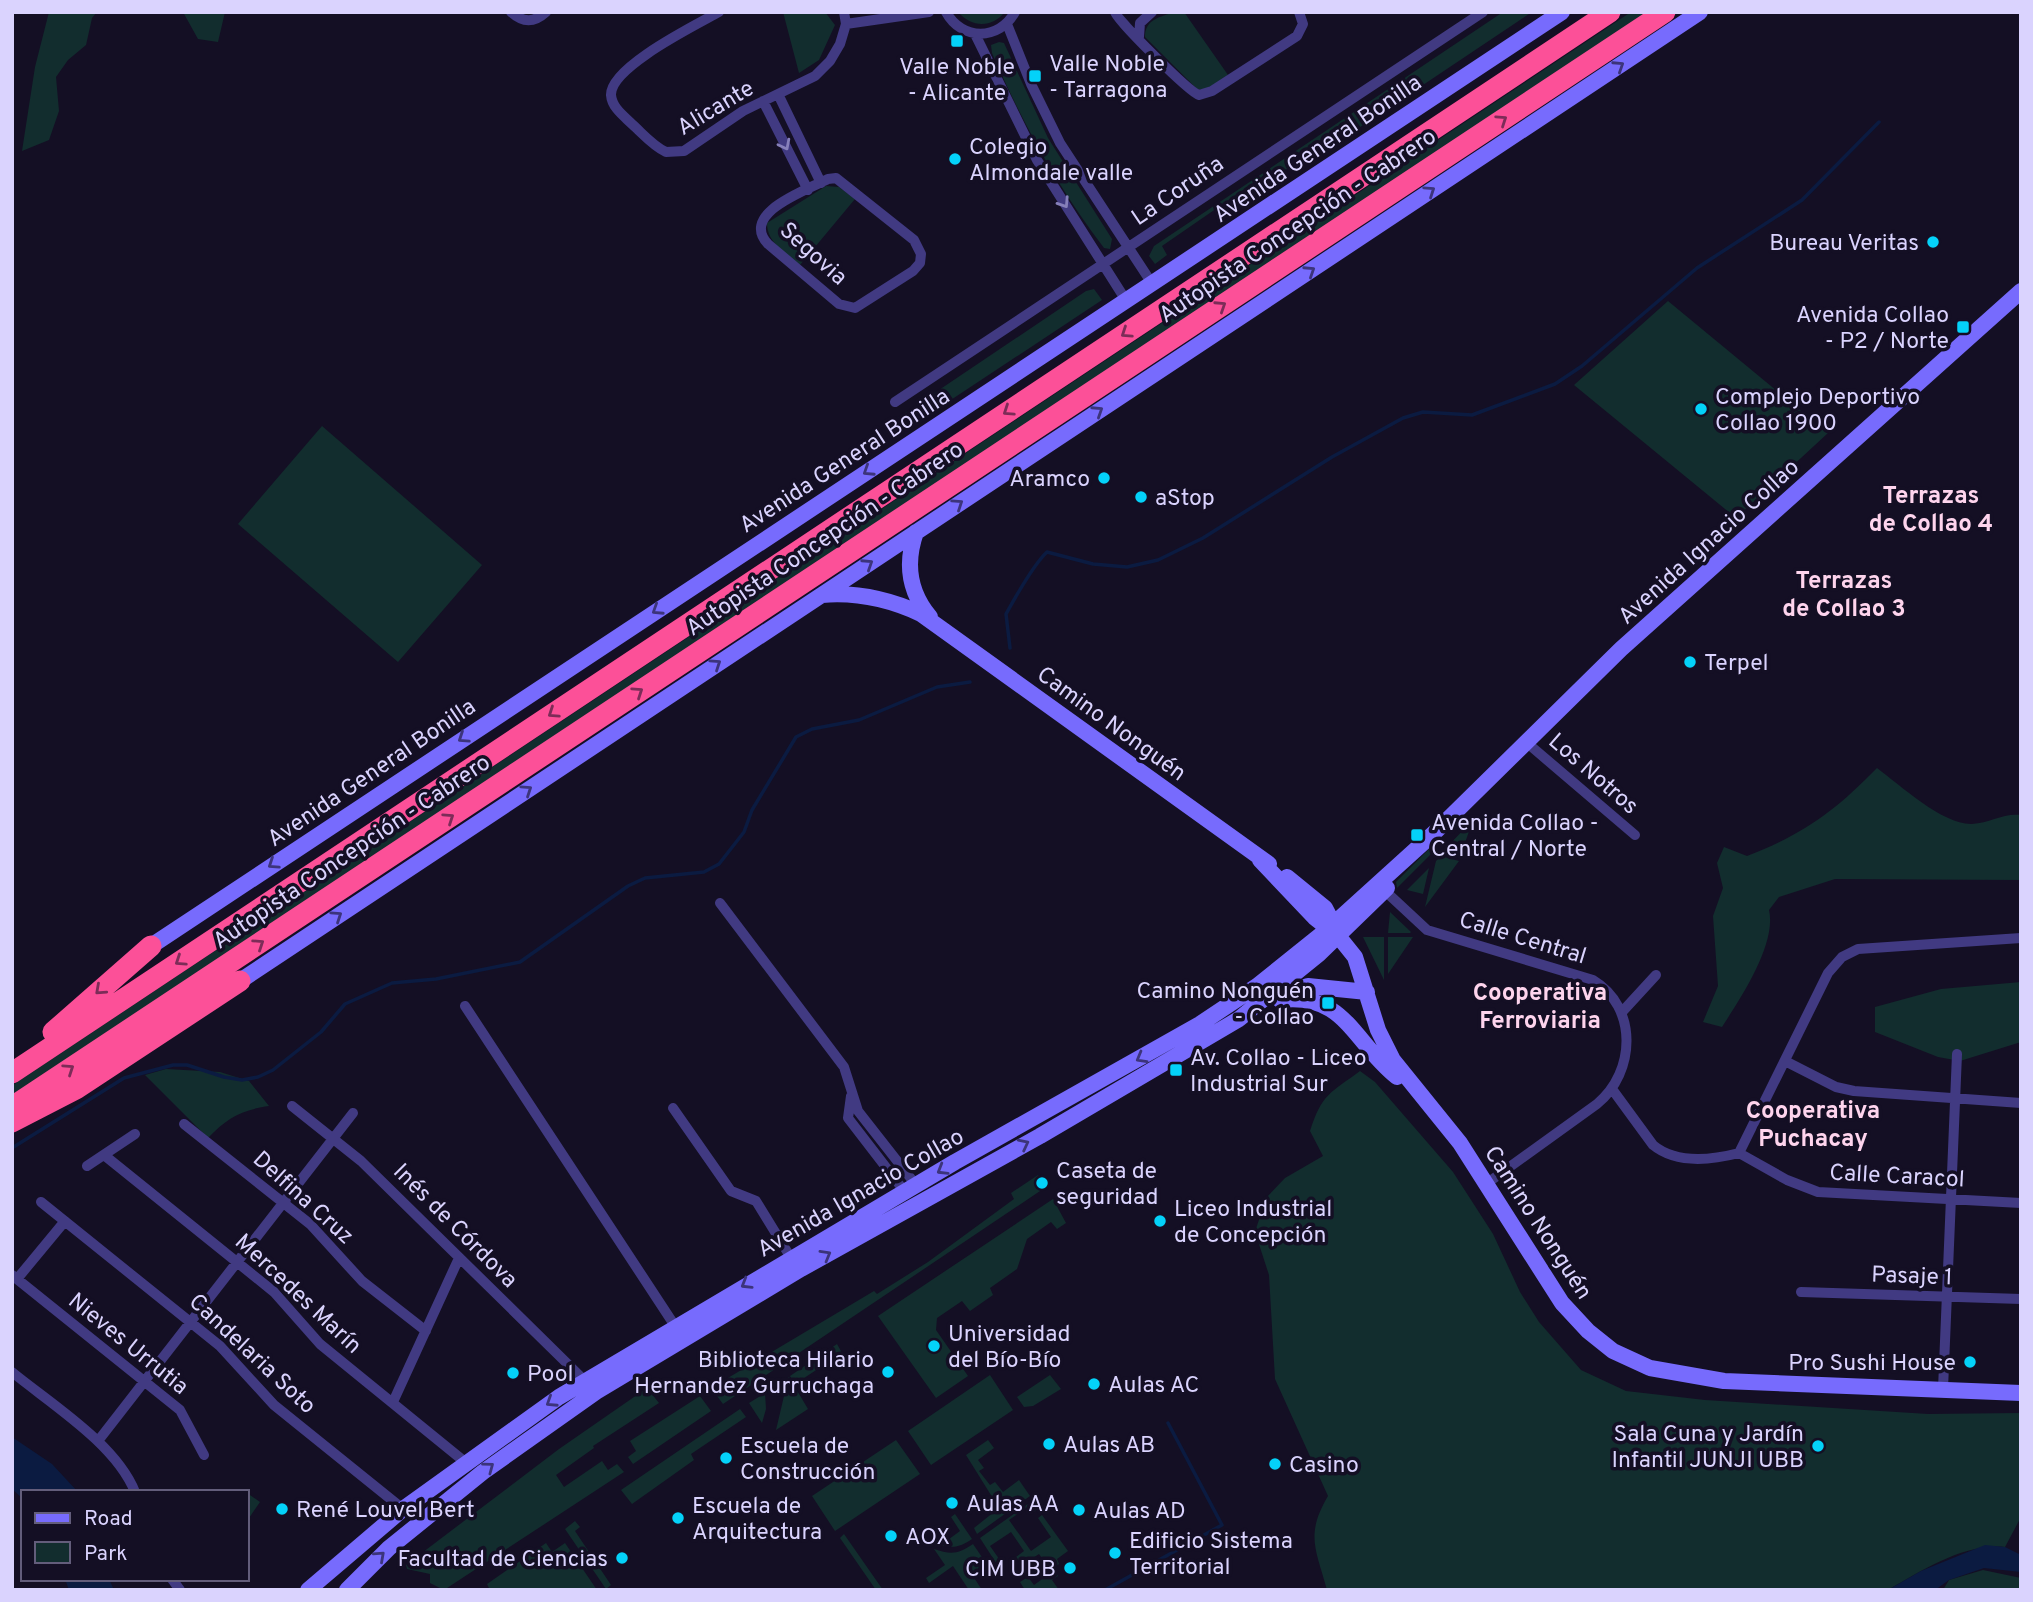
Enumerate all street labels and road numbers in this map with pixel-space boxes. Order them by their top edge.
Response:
street label: Avenida General Bonilla [1209,69,1428,231]
street label: Alicante [673,75,760,143]
street label: Autopista Concepción - Cabrero [1154,123,1443,331]
street label: La Coruña [1127,151,1230,233]
street label: Segovia [772,217,852,293]
street label: Avenida General Bonilla [735,383,956,541]
street label: Autopista Concepción - Cabrero [681,436,970,644]
street label: Avenida Ignacio Collao [1613,454,1806,632]
street label: Camino Nonguén [1030,661,1191,789]
street label: Avenida General Bonilla [263,693,482,855]
street label: Los Notros [1541,728,1643,822]
street label: Autopista Concepción - Cabrero [208,749,497,957]
street label: Calle Central [1455,906,1589,972]
street label: Avenida Ignacio Collao [753,1123,970,1265]
street label: Camino Nonguén [1476,1141,1597,1306]
street label: Delfina Cruz [246,1146,359,1252]
street label: Inés de Córdova [386,1158,523,1295]
street label: Calle Caracol [1828,1159,1965,1196]
street label: Mercedes Marín [228,1229,367,1361]
street label: Pasaje 1 [1871,1262,1953,1293]
street label: Nieves Urrutia [61,1288,194,1402]
street label: Candelaria Soto [182,1288,321,1421]

